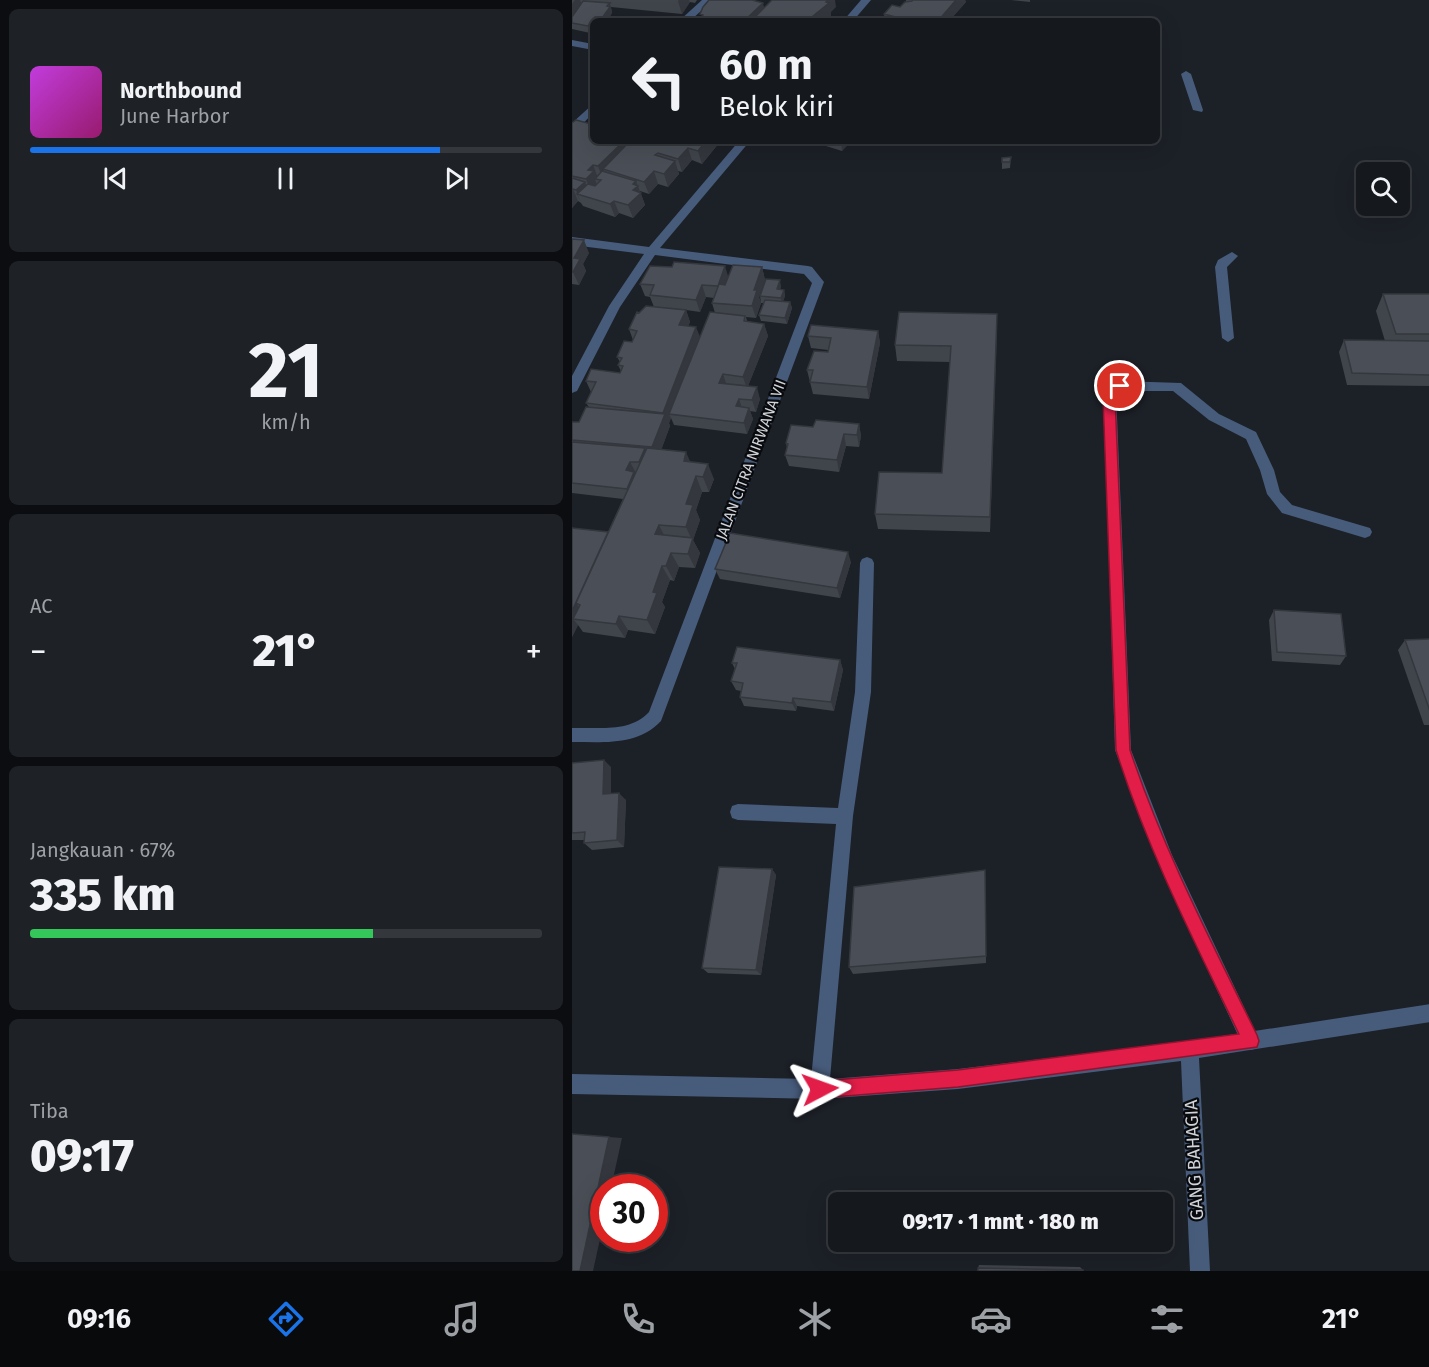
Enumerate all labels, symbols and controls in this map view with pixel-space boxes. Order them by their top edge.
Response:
text: 60 m [719,40,813,90]
icon: left [620,42,698,120]
text: Northbound [120,77,242,104]
text: Belok kiri [719,91,834,123]
text: June Harbor [120,104,229,128]
icon: previous [99,162,132,195]
icon: pause [269,162,302,195]
icon: next [440,162,473,195]
map controls [1356,162,1410,216]
button: search [1356,162,1410,216]
text: 21 [249,324,323,418]
pin [1094,360,1145,411]
icon: arrive [1103,369,1136,402]
street label: JALAN CITRA NIRWANA VII [712,377,790,543]
text: km/h [261,410,311,434]
text: AC [30,594,52,618]
text: 21° [252,624,320,678]
text: − [30,632,47,672]
text: + [526,632,542,672]
text: Jangkauan · 67% [30,838,175,862]
text: 335 km [30,868,175,922]
position arrow [788,1057,852,1121]
text: Tiba [30,1099,69,1123]
street label: GANG BAHAGIA [1180,1099,1208,1221]
text: 09:17 [30,1129,134,1183]
speed limit sign: 30 [590,1174,668,1252]
text: 09:17 · 1 mnt · 180 m [902,1208,1099,1235]
icon: directions [265,1298,307,1340]
icon: music [441,1298,483,1340]
icon: phone [617,1298,659,1340]
icon: climate [794,1298,836,1340]
icon: car [970,1298,1012,1340]
icon: filters [1146,1298,1188,1340]
text: 09:16 [67,1303,131,1335]
text: 21° [1322,1303,1362,1335]

